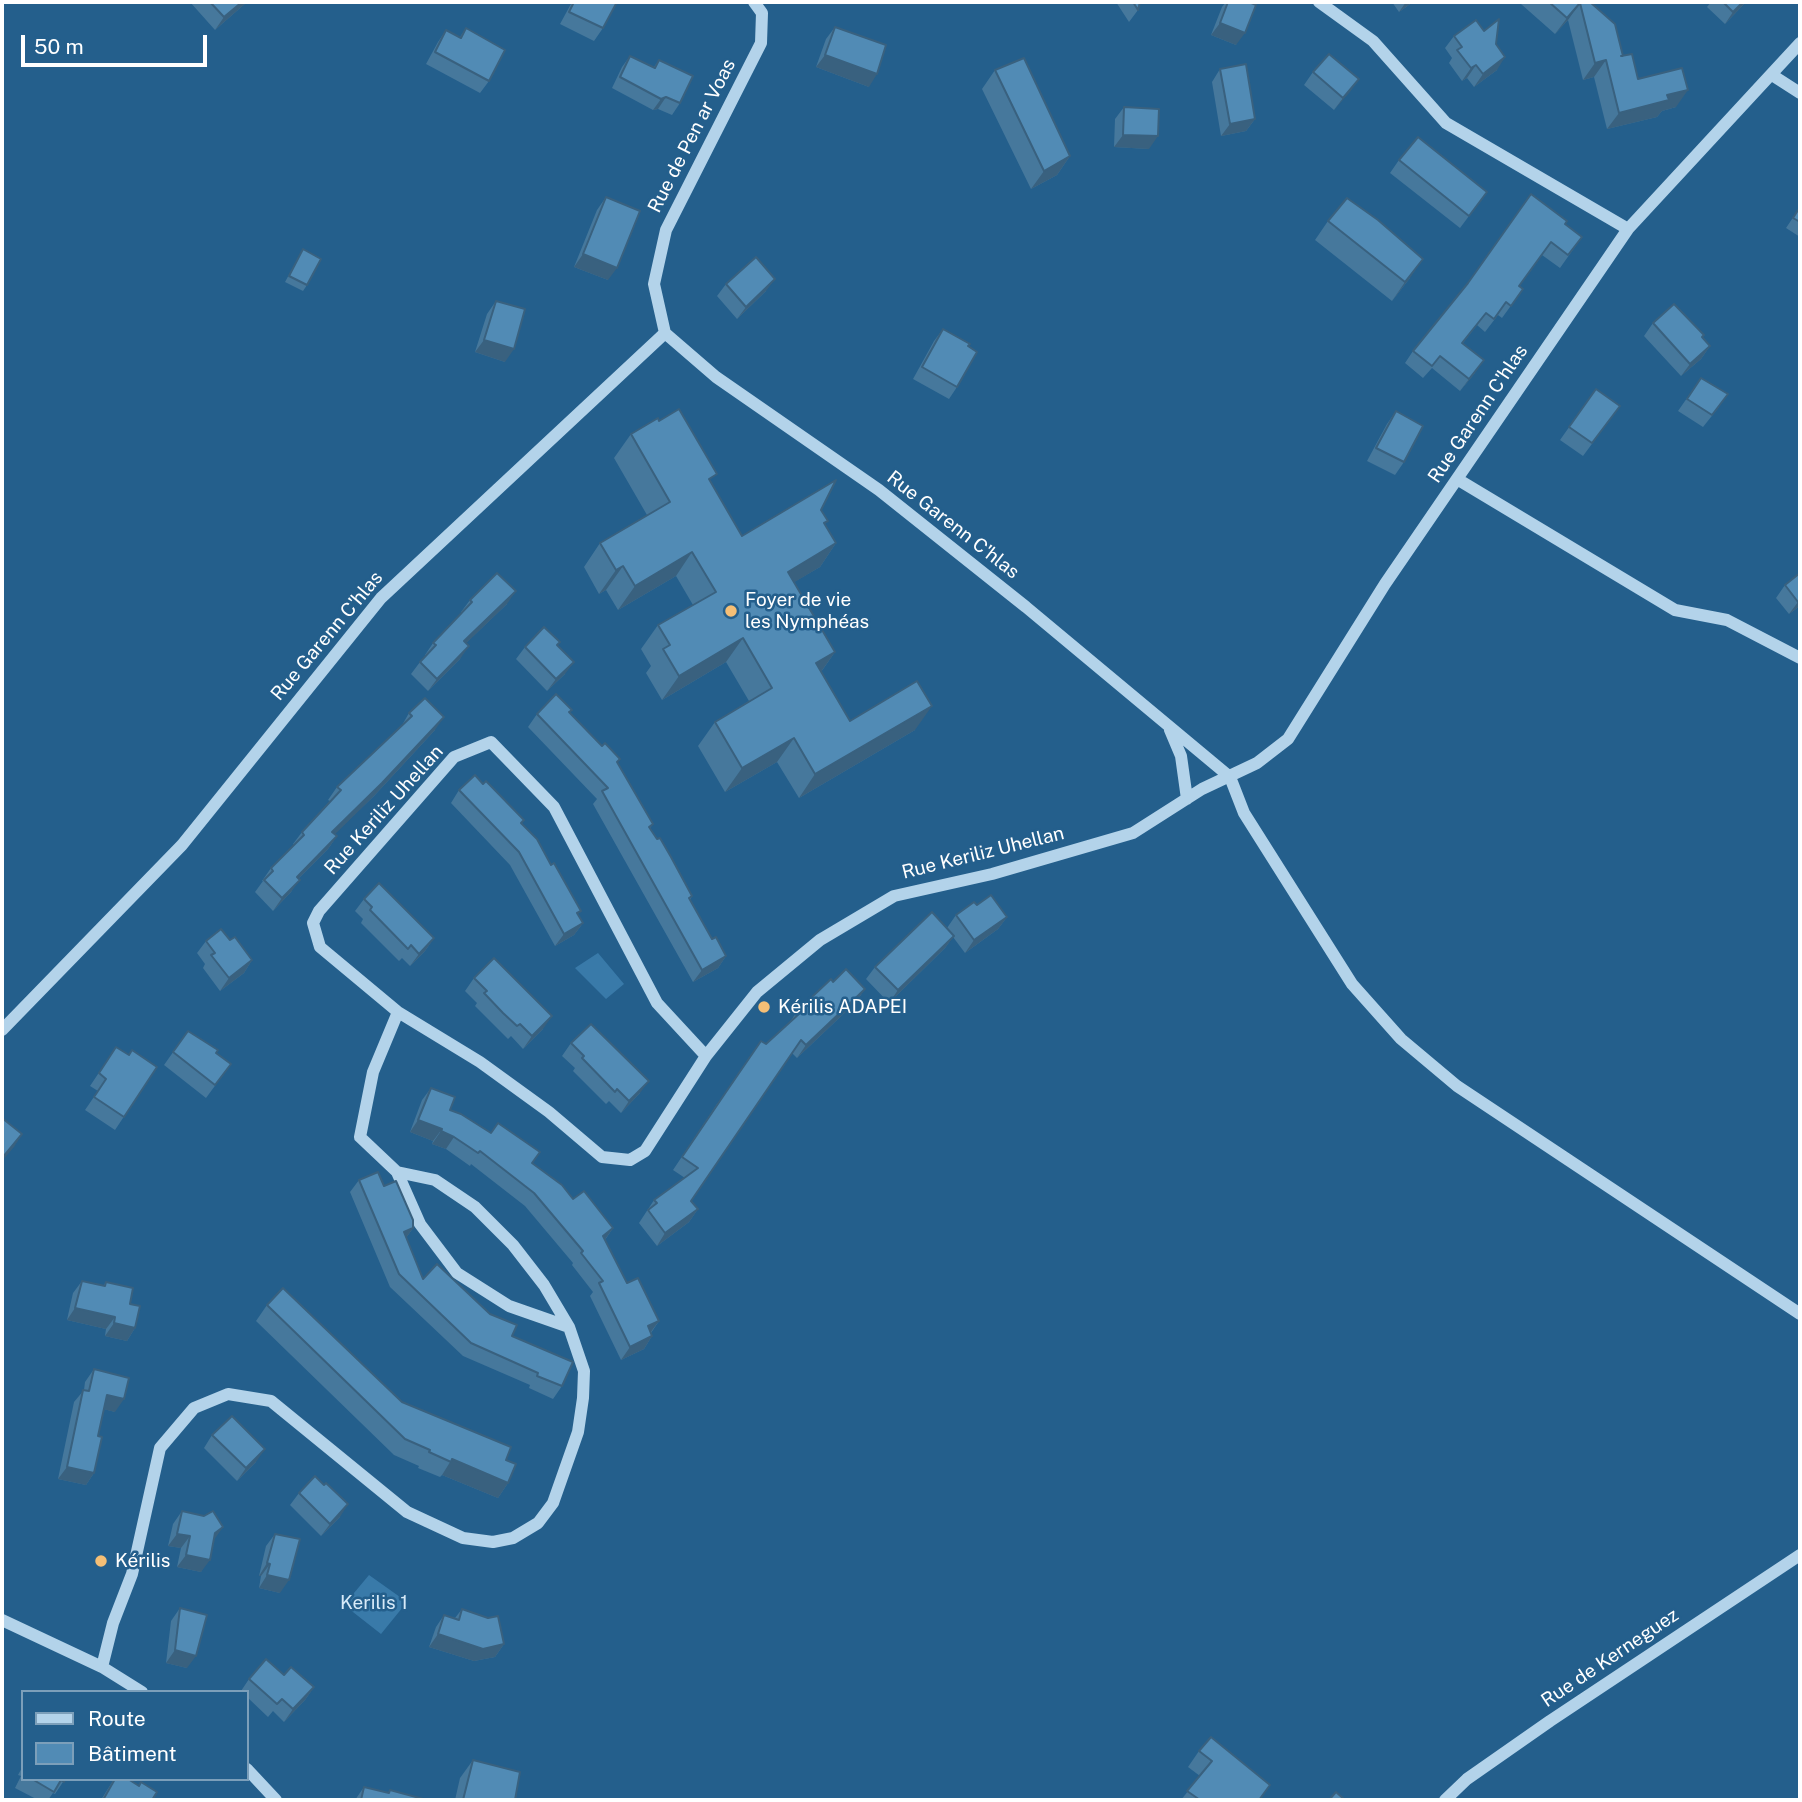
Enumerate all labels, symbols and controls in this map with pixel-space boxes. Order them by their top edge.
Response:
scale bar [24,21,210,65]
text: 50 m [34,34,84,59]
street label: Rue de Pen ar Voas [643,55,741,217]
street label: Rue Garenn C'hlas [1423,341,1533,487]
street label: Rue Garenn C'hlas [882,466,1024,584]
street label: Rue Garenn C'hlas [266,567,388,705]
place label: Foyer de vie les Nymphéas [745,589,869,633]
marker: Foyer de vie les Nymphéas [723,603,739,619]
street label: Rue Keriliz Uhellan [320,741,448,879]
street label: Rue Keriliz Uhellan [900,822,1066,884]
place label: Kérilis ADAPEI [778,996,907,1018]
marker: Kérilis ADAPEI [756,999,772,1015]
place label: Kérilis [115,1550,170,1572]
marker: Kérilis [93,1553,109,1569]
park label: Kerilis 1 [340,1592,408,1614]
street label: Rue de Kerneguez [1537,1604,1683,1712]
legend [21,1690,248,1781]
text: Route [88,1706,146,1731]
text: Bâtiment [88,1741,177,1766]

